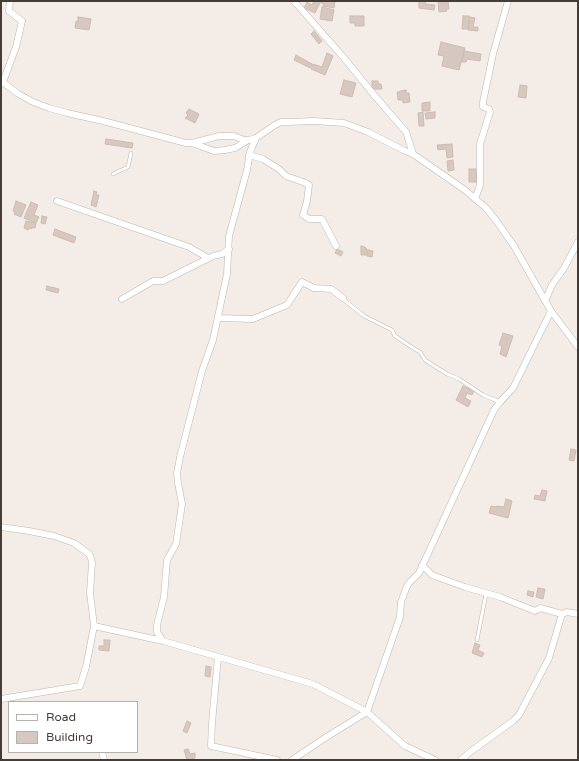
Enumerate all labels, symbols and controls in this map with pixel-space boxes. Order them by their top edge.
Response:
legend [8,701,138,753]
text: Road [46,710,76,724]
text: Building [46,730,93,744]

